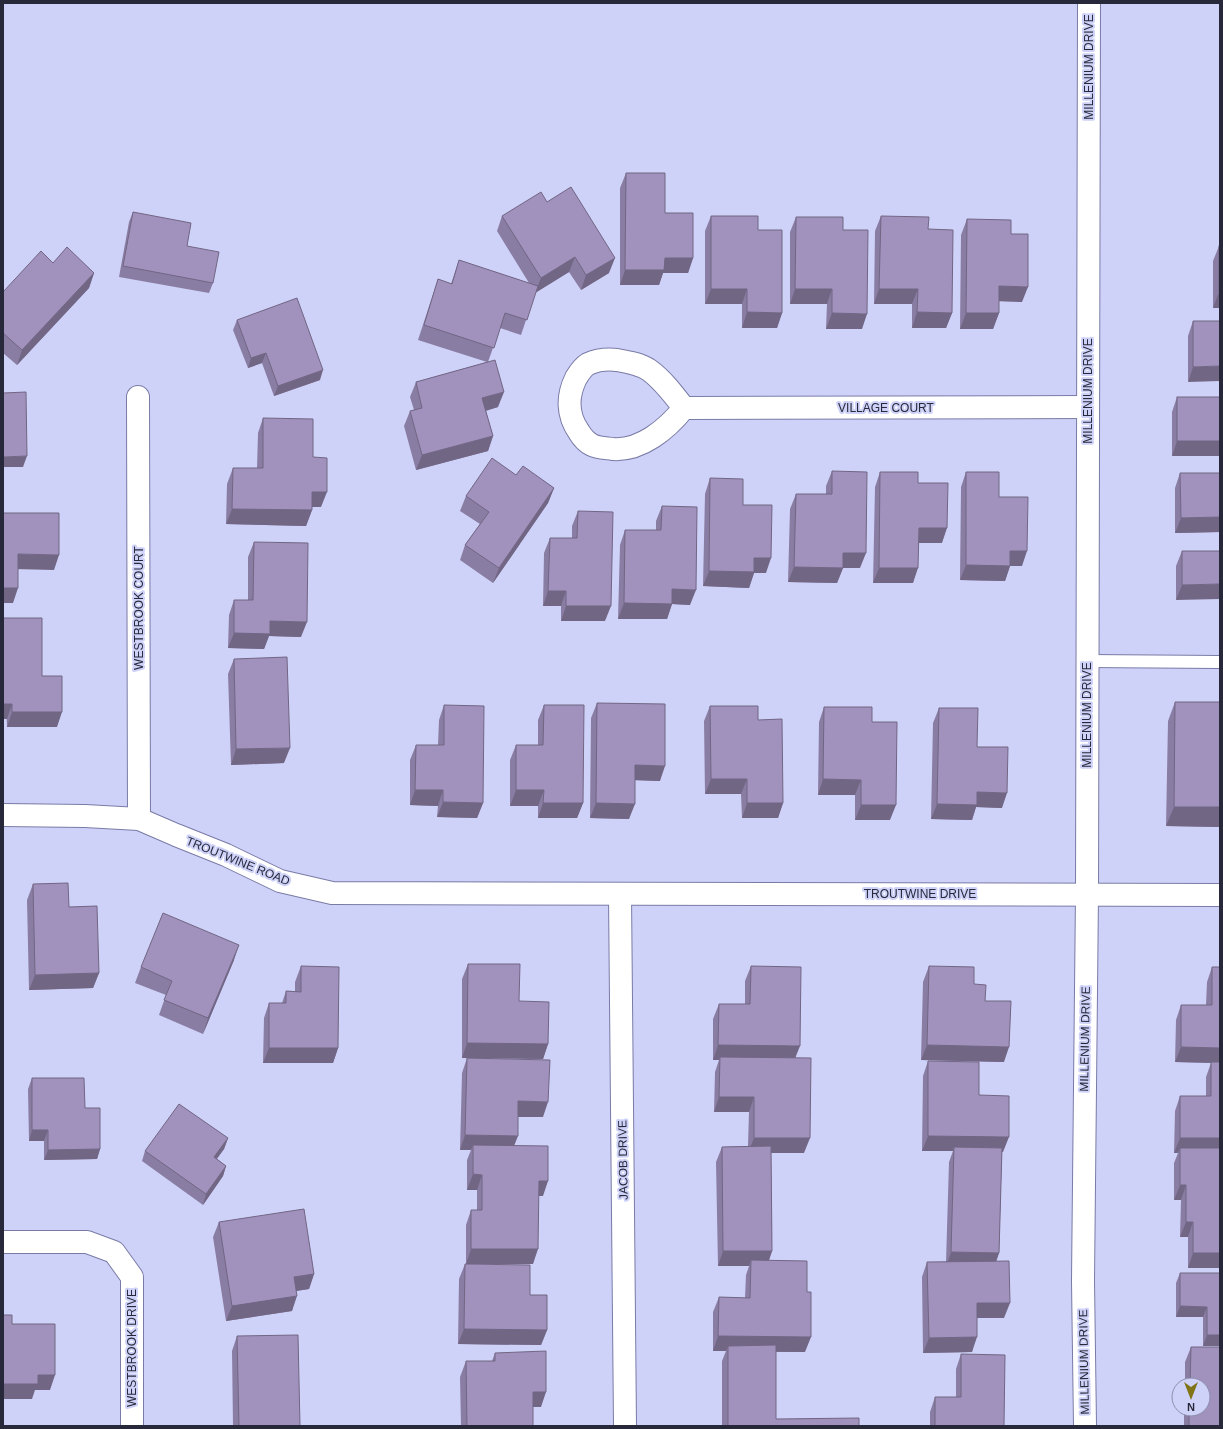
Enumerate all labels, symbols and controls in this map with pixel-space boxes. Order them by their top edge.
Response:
street label: MILLENIUM DRIVE [1082,14,1096,120]
street label: MILLENIUM DRIVE [1081,338,1095,444]
street label: VILLAGE COURT [838,401,935,415]
street label: WESTBROOK COURT [132,545,146,670]
street label: MILLENIUM DRIVE [1080,662,1094,768]
street label: TROUTWINE ROAD [184,834,292,888]
street label: TROUTWINE DRIVE [864,887,976,901]
street label: MILLENIUM DRIVE [1077,986,1093,1092]
street label: JACOB DRIVE [615,1120,631,1200]
street label: WESTBROOK DRIVE [125,1289,139,1407]
street label: MILLENIUM DRIVE [1076,1309,1092,1415]
north arrow [1171,1377,1211,1417]
text: N [1187,1401,1195,1413]

